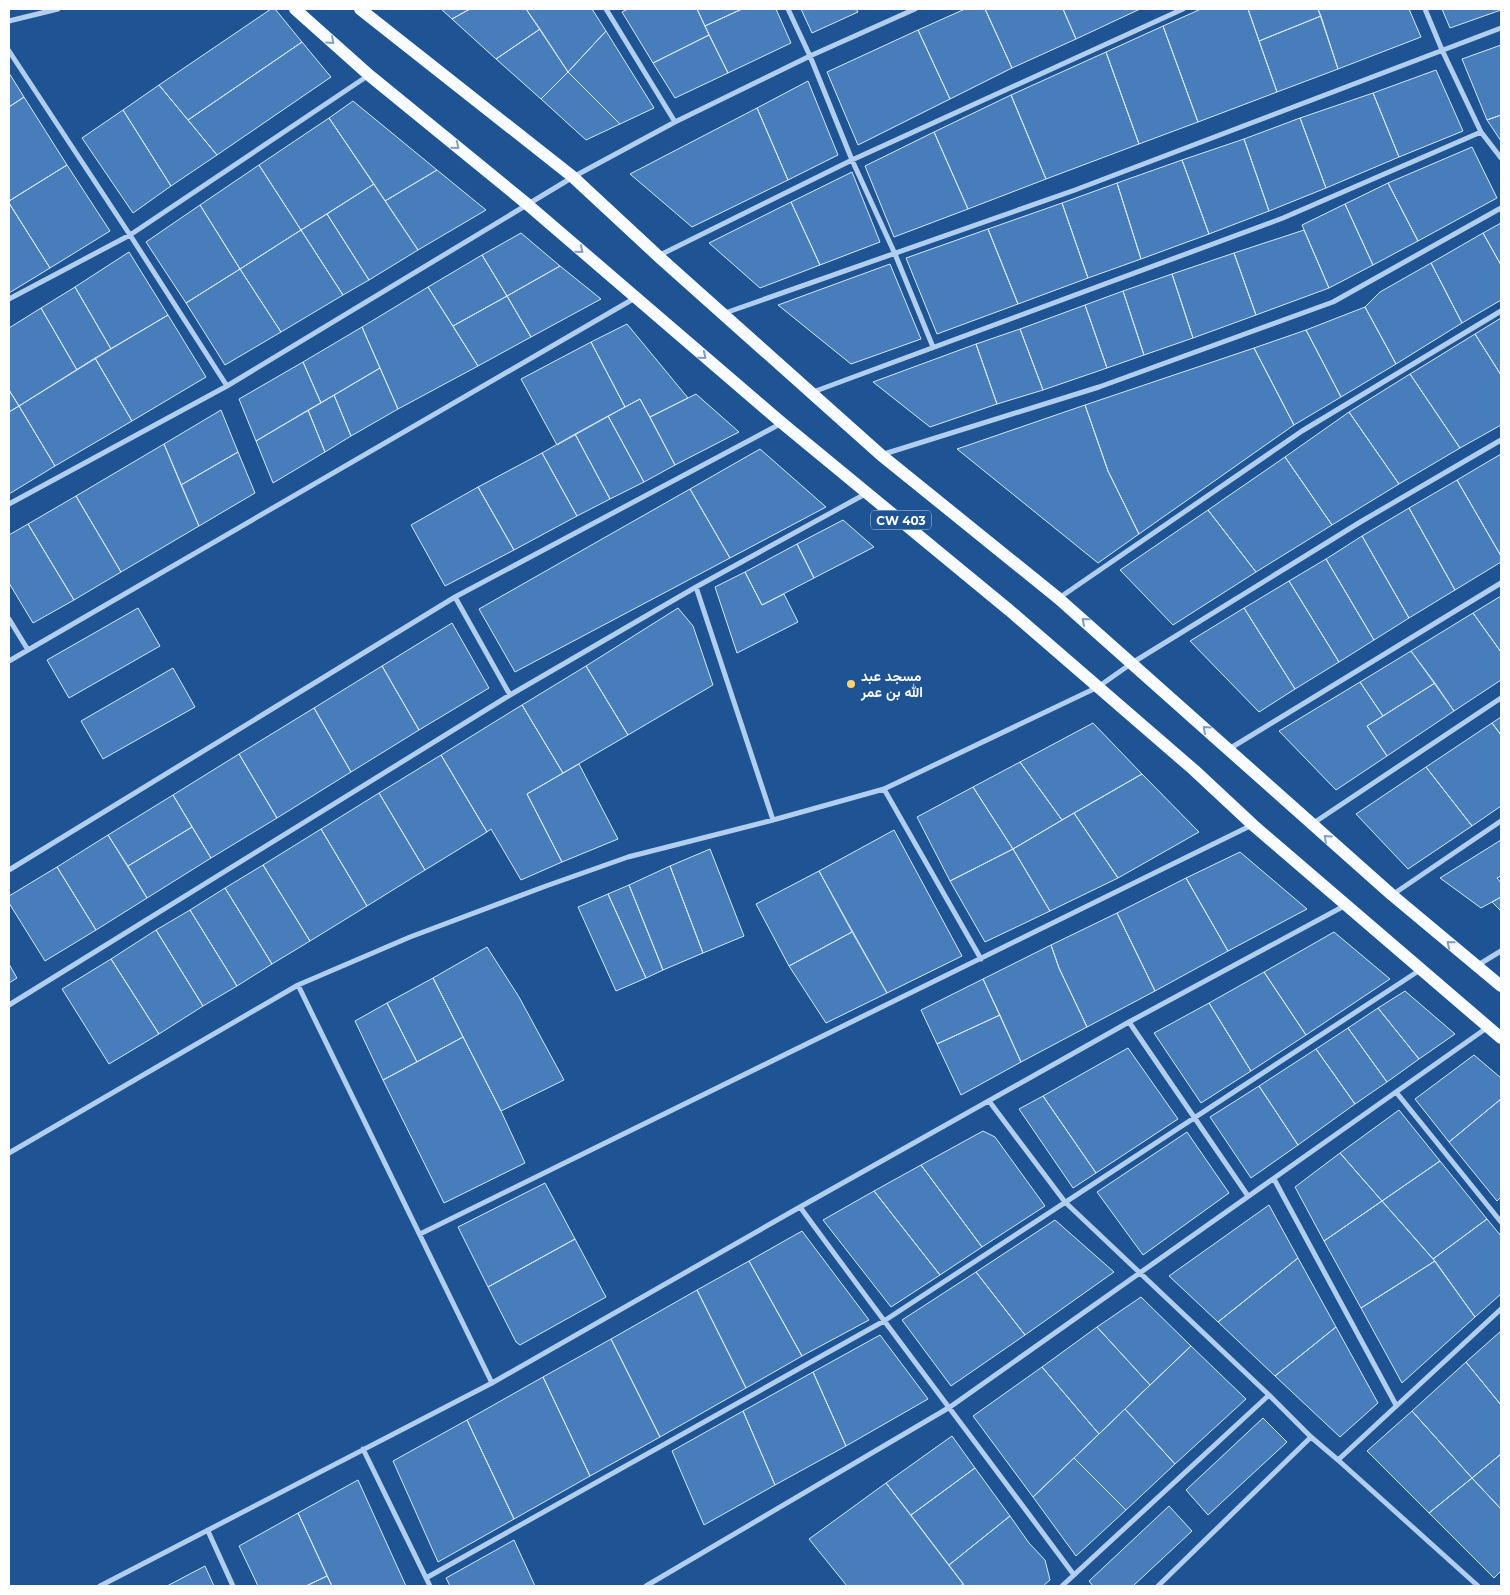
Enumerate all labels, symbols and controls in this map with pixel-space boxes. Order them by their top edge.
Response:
one-way arrow [326,35,335,44]
one-way arrow [450,140,459,149]
one-way arrow [574,244,583,253]
one-way arrow [698,350,707,359]
road number: CW 403 [871,510,931,530]
one-way arrow [1081,618,1090,627]
place label: مسجد عبد الله بن عمر [860,667,923,701]
marker: مسجد عبد الله بن عمر [845,678,857,690]
one-way arrow [1203,726,1212,735]
one-way arrow [1324,834,1333,843]
one-way arrow [1447,940,1456,949]

